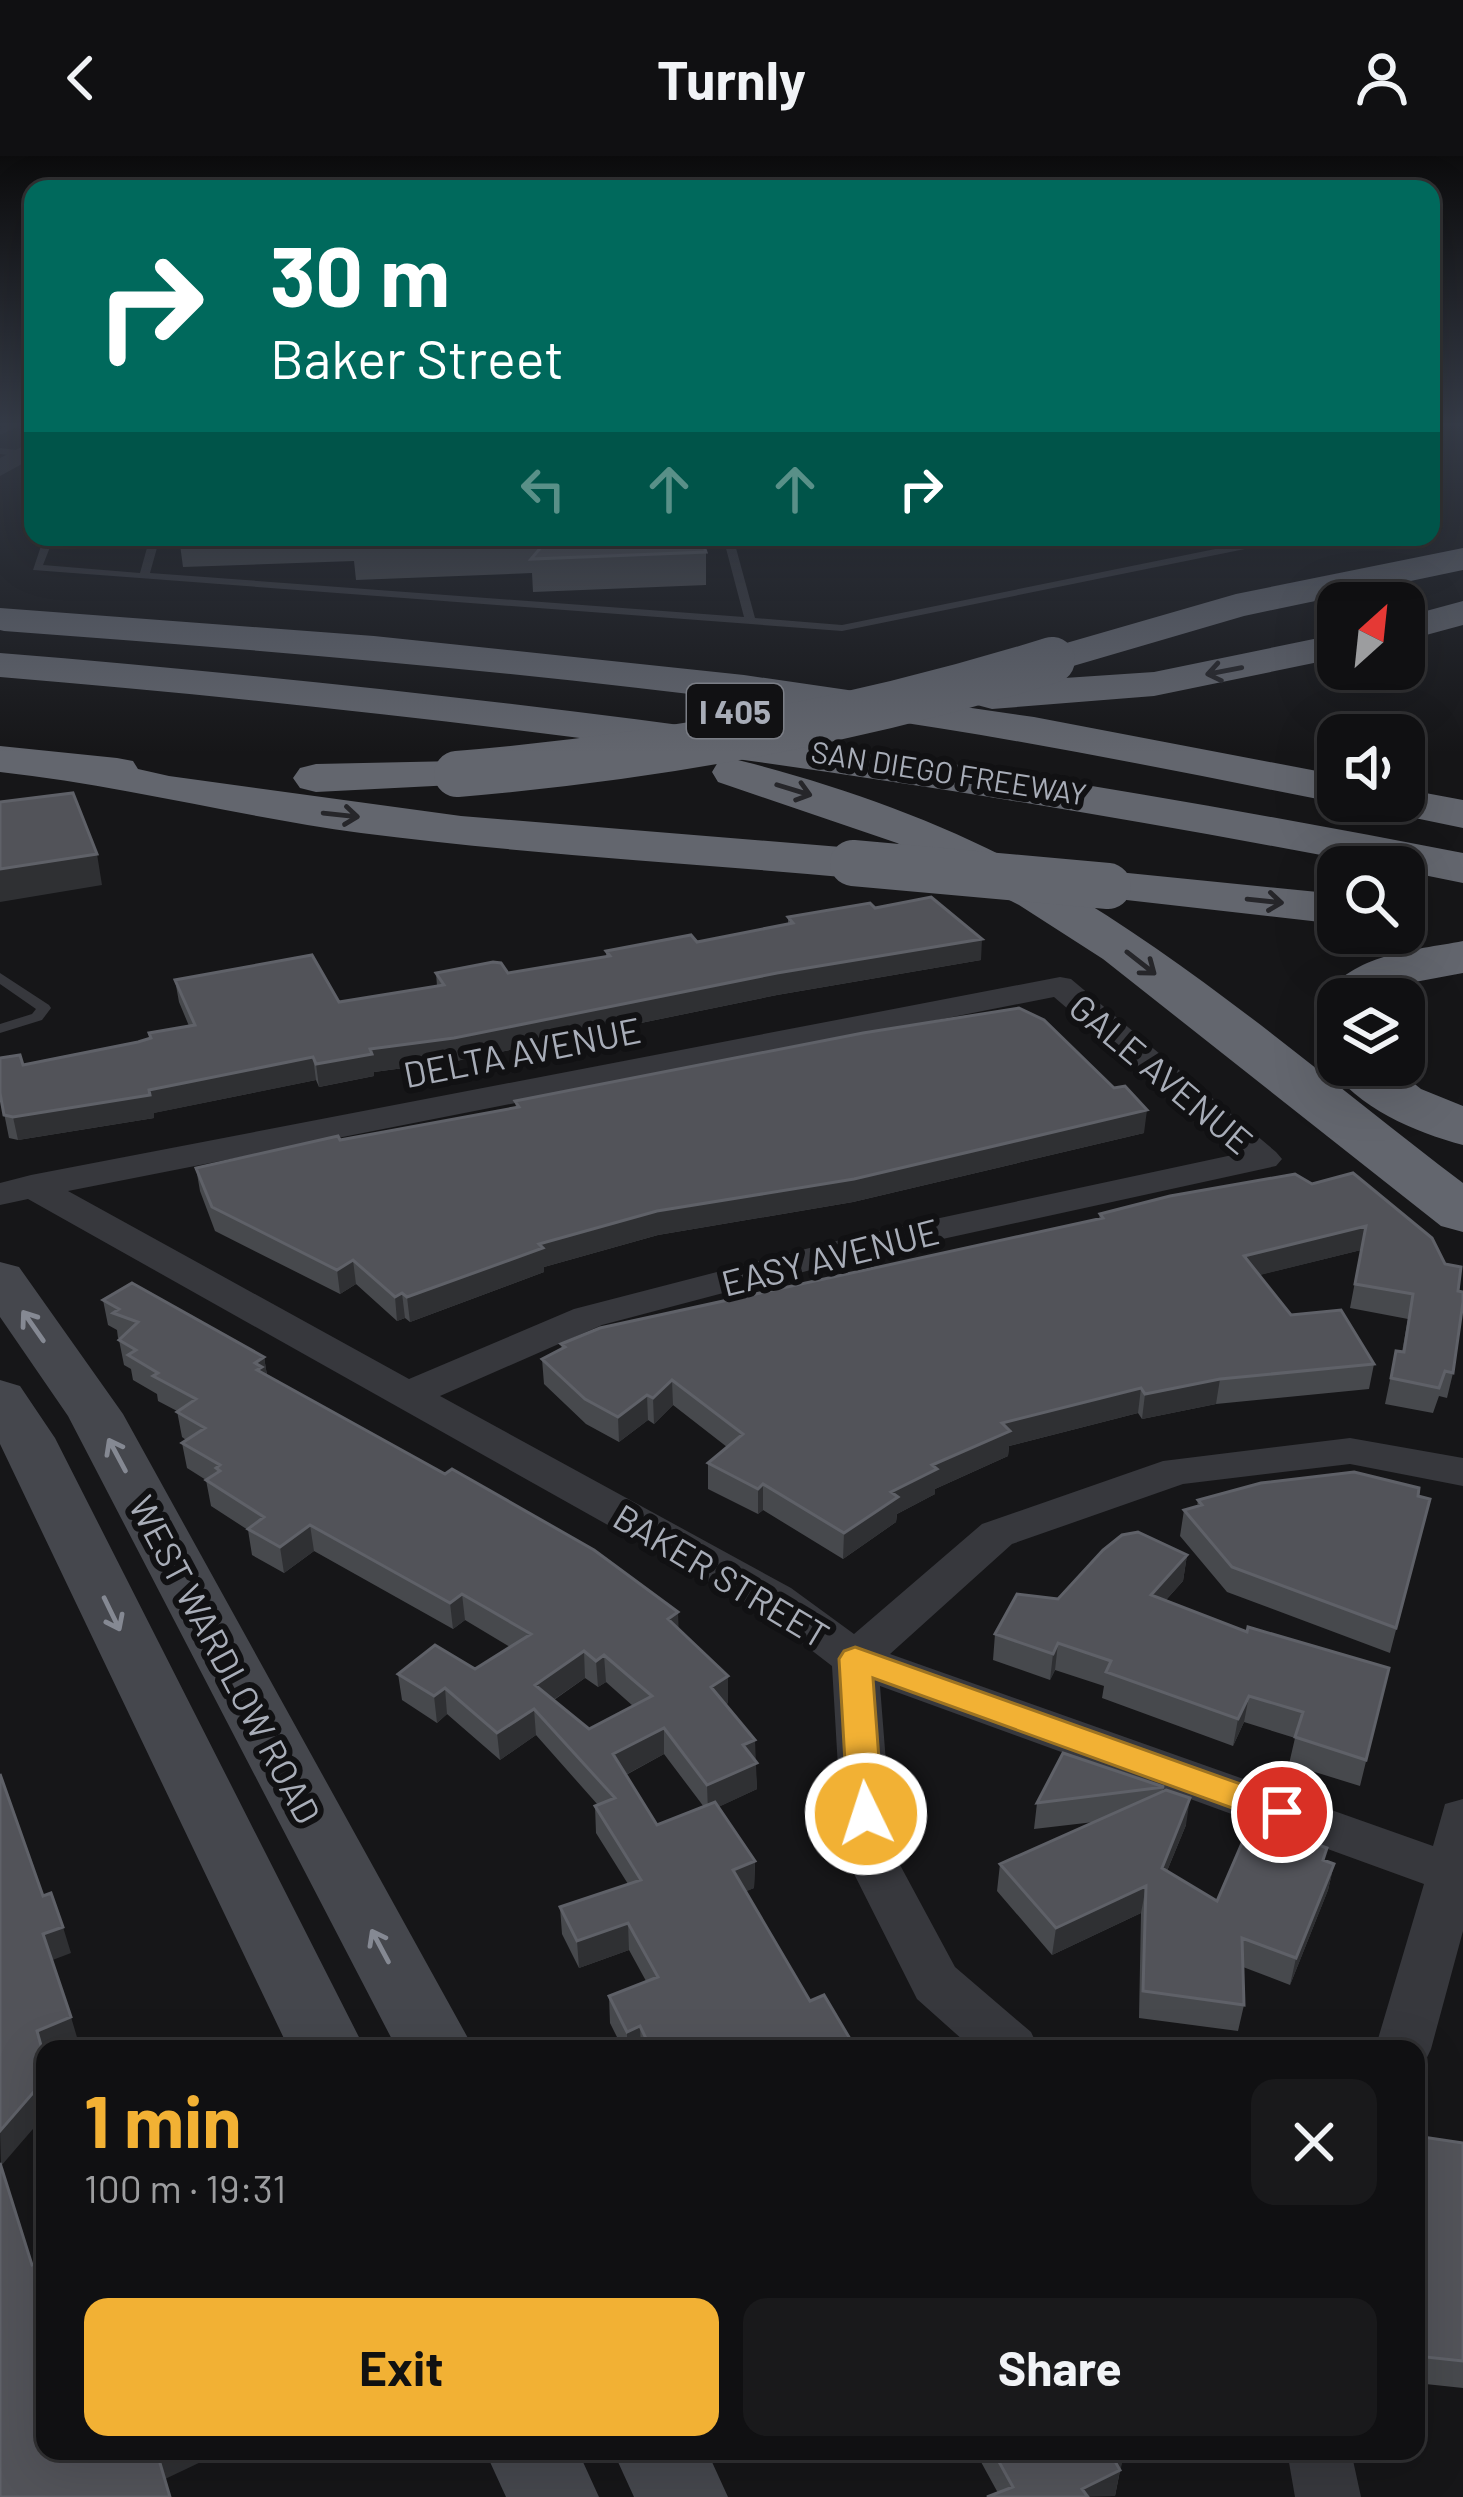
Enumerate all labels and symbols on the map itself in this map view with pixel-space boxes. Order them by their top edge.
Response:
north arrow [1317,582,1425,690]
one-way arrow [1205,661,1244,683]
road number: I 405 [687,684,783,738]
street label: SAN DIEGO FREEWAY [809,732,1089,812]
one-way arrow [774,780,812,802]
one-way arrow [321,805,360,827]
one-way arrow [1245,890,1284,913]
one-way arrow [1124,949,1156,976]
street label: GALE AVENUE [1062,984,1262,1162]
street label: DELTA AVENUE [400,1007,644,1095]
street label: EASY AVENUE [717,1208,943,1304]
one-way arrow [21,1310,46,1343]
one-way arrow [104,1437,127,1473]
street label: WEST WARDLOW ROAD [121,1488,331,1830]
street label: BAKER STREET [607,1494,837,1656]
one-way arrow [102,1595,124,1631]
position arrow [803,1751,929,1877]
pin [1231,1761,1333,1863]
one-way arrow [368,1930,391,1965]

